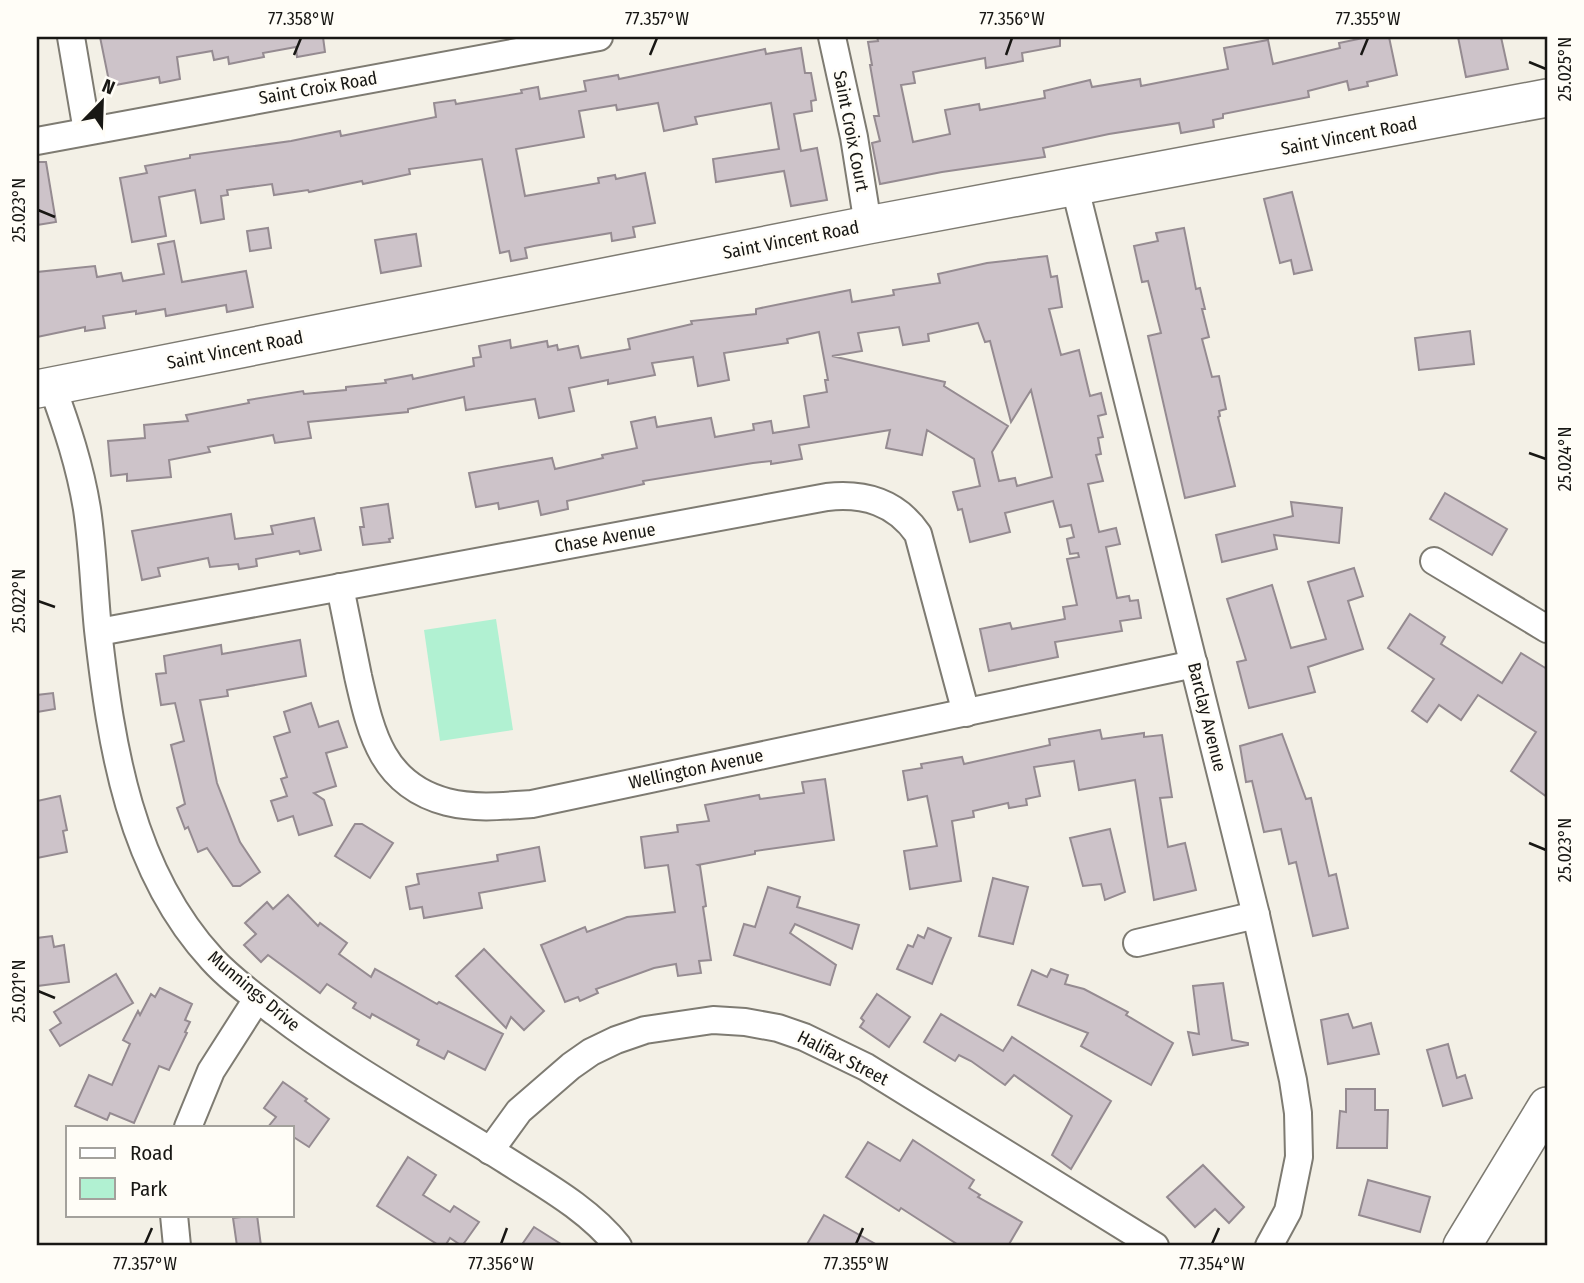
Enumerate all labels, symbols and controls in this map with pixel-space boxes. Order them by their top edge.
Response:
text: 77.358°W [268,8,334,30]
text: 77.357°W [625,8,690,30]
text: 77.356°W [979,8,1045,30]
text: 77.355°W [1336,8,1401,30]
text: 25.025°N [1554,37,1576,101]
north arrow [66,66,136,136]
street label: Saint Croix Road [257,67,379,109]
street label: Saint Croix Court [829,69,874,193]
text: N [99,74,118,100]
street label: Saint Vincent Road [1279,112,1419,160]
text: 25.023°N [8,178,30,242]
street label: Saint Vincent Road [721,216,861,264]
street label: Saint Vincent Road [165,326,305,374]
text: 25.024°N [1554,427,1576,491]
street label: Chase Avenue [553,518,657,558]
text: 25.022°N [8,569,30,633]
street label: Barclay Avenue [1183,660,1231,774]
street label: Wellington Avenue [627,744,765,794]
text: 25.023°N [1554,818,1576,882]
street label: Munnings Drive [203,946,305,1036]
text: 25.021°N [8,960,30,1022]
street label: Halifax Street [794,1026,892,1090]
legend [66,1126,294,1216]
text: Road [130,1140,174,1166]
text: Park [130,1176,168,1202]
text: 77.357°W [113,1253,178,1275]
text: 77.356°W [468,1253,534,1275]
text: 77.355°W [824,1253,889,1275]
text: 77.354°W [1179,1253,1245,1275]

